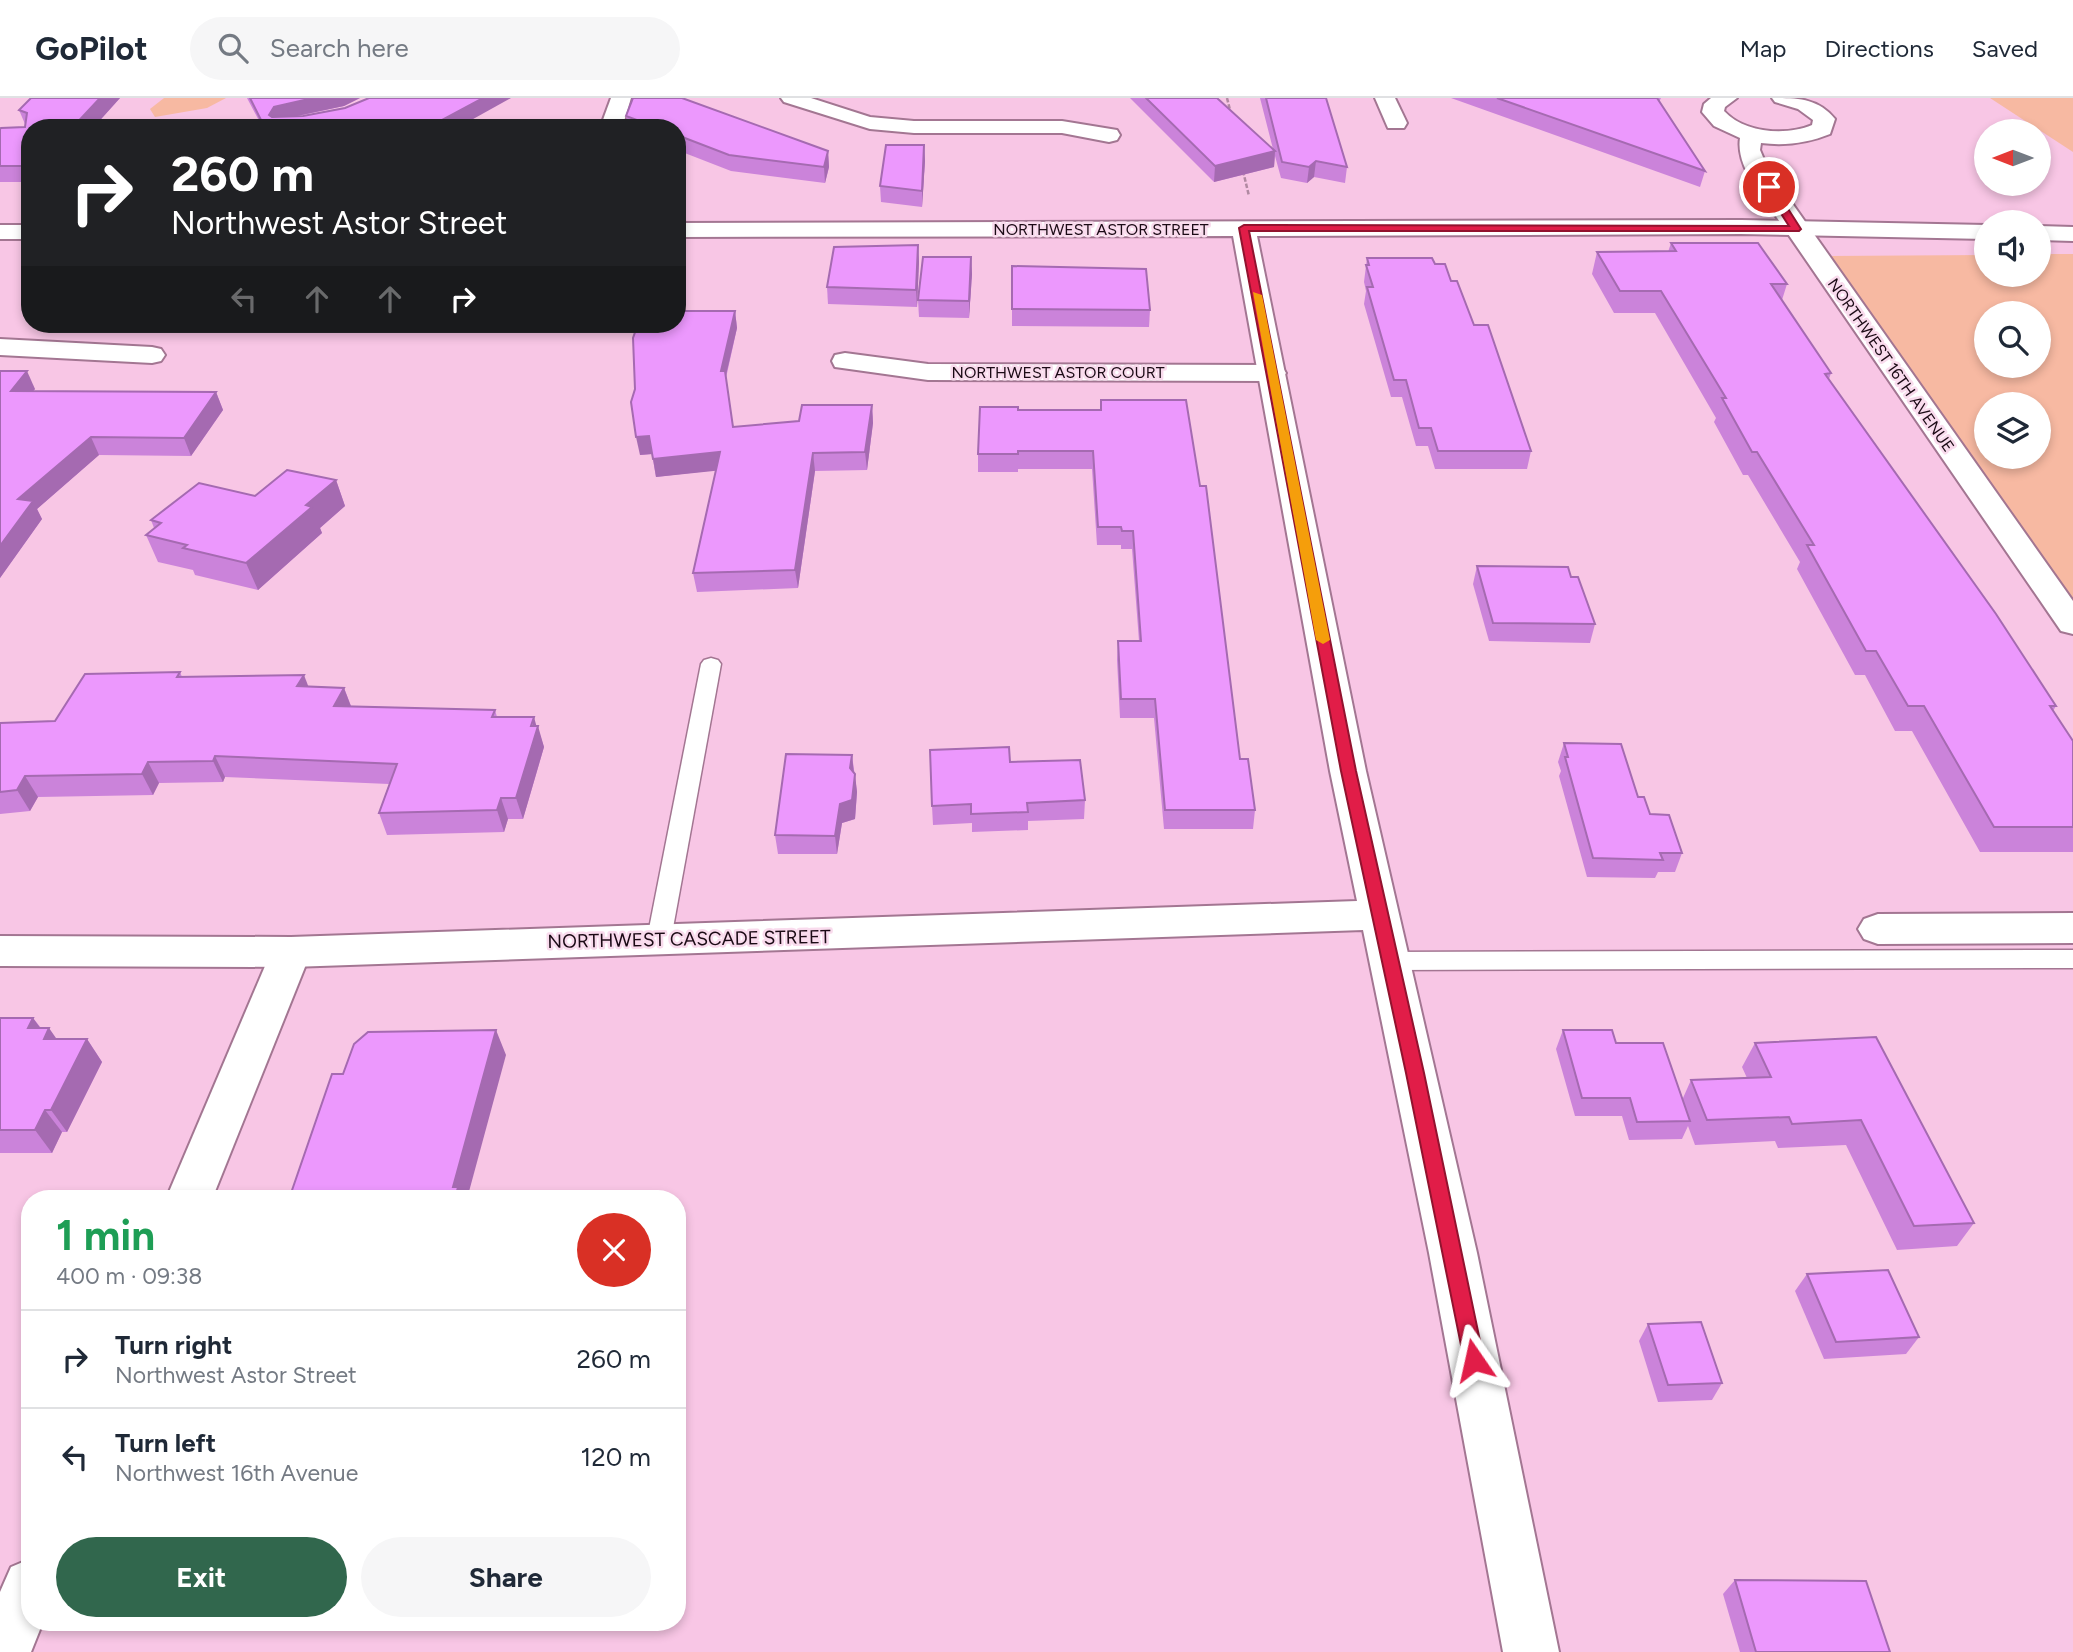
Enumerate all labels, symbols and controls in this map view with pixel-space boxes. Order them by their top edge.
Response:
search box [190,17,680,80]
text: GoPilot [35,29,148,68]
icon: search [214,29,252,67]
text: Search here [270,32,409,64]
text: Map [1740,34,1786,63]
text: Directions [1824,34,1934,63]
text: Saved [1972,34,2038,63]
north arrow [1974,119,2051,196]
map controls [1974,119,2051,469]
text: 260 m [171,144,314,203]
icon: right [56,147,147,238]
pin [1739,157,1799,217]
icon: arrive [1750,168,1788,206]
text: Northwest Astor Street [171,204,507,242]
button: sound [1974,210,2051,287]
street label: NORTHWEST ASTOR STREET [993,220,1209,239]
street label: NORTHWEST 16TH AVENUE [1824,275,1958,455]
icon: left [225,280,263,318]
icon: ahead [298,280,336,318]
icon: ahead [371,280,409,318]
icon: right [444,280,482,318]
button: search [1974,301,2051,378]
street label: NORTHWEST ASTOR COURT [952,363,1165,382]
button: layers [1974,392,2051,469]
street label: NORTHWEST CASCADE STREET [547,925,831,953]
text: 1 min [56,1210,155,1261]
button: close [577,1213,651,1287]
text: 400 m · 09:38 [56,1262,202,1290]
position arrow [1437,1323,1511,1397]
text: Turn right [115,1329,232,1361]
icon: right [56,1340,94,1378]
text: 260 m [577,1343,651,1375]
text: Northwest Astor Street [115,1361,357,1389]
text: Turn left [115,1427,216,1459]
icon: left [56,1438,94,1476]
text: 120 m [581,1441,651,1473]
text: Northwest 16th Avenue [115,1459,358,1487]
button: Exit [56,1537,347,1617]
button: Share [361,1537,651,1617]

